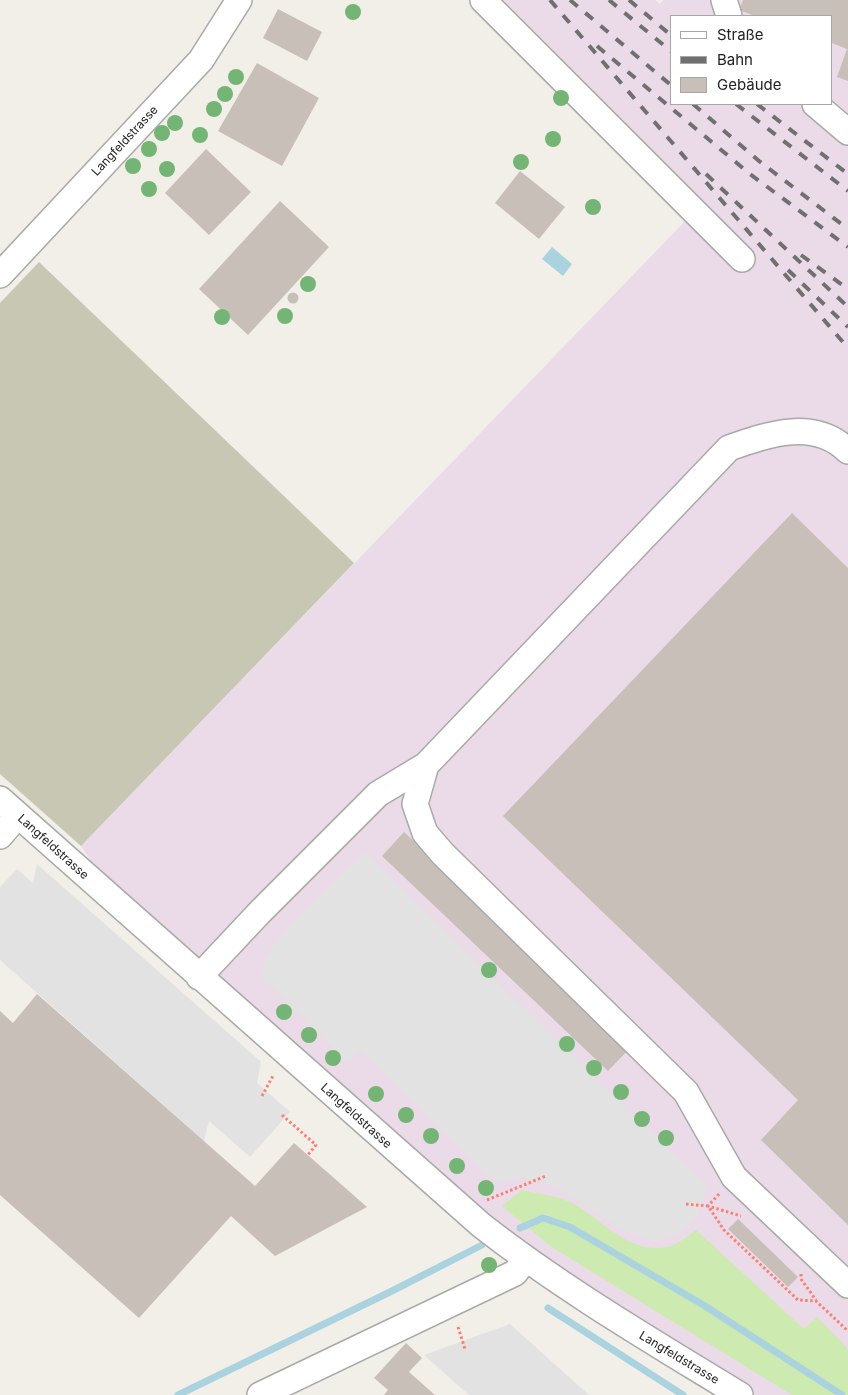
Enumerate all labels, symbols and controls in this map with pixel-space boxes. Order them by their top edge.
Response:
legend [670,15,833,105]
text: Straße [717,25,764,44]
text: Bahn [717,50,753,69]
text: Gebäude [717,75,782,94]
street label: Langfeldstrasse [89,103,161,179]
street label: Langfeldstrasse [15,811,91,883]
street label: Langfeldstrasse [318,1080,394,1152]
street label: Langfeldstrasse [637,1329,721,1387]

